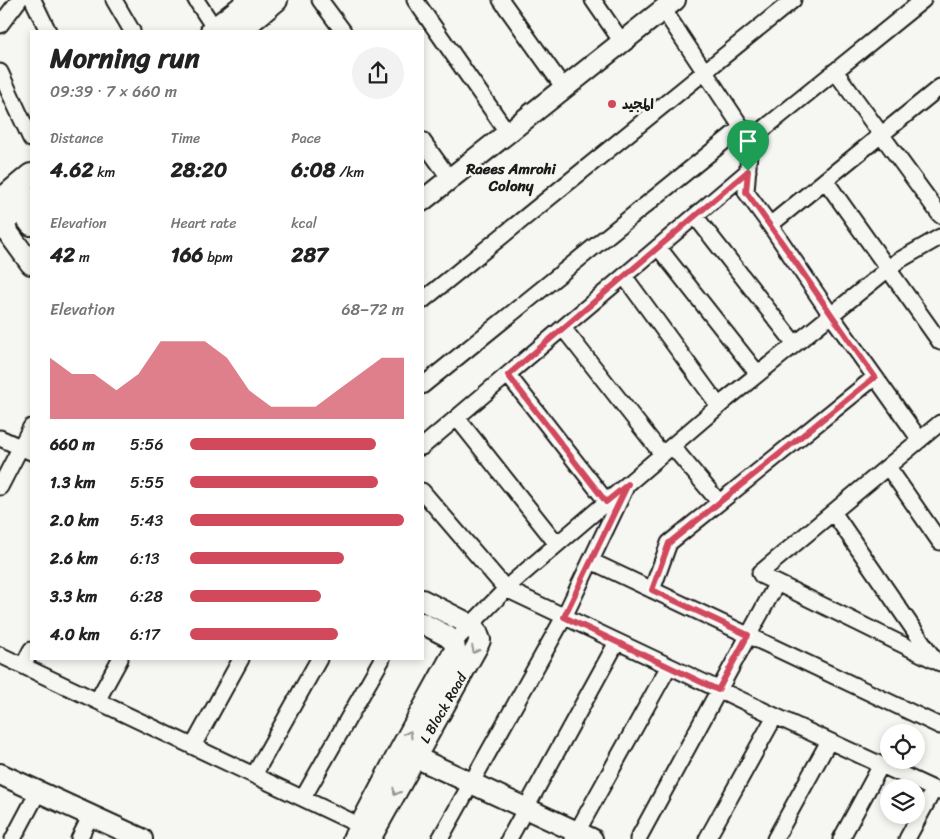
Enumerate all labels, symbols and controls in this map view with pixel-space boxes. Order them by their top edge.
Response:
text: Morning run [50,33,200,82]
button: share [352,47,404,99]
text: 09:39 · 7 × 660 m [50,77,177,106]
place label: المجید [622,92,654,117]
marker: المجید [606,98,618,110]
pin [727,120,769,171]
text: Distance [50,126,103,151]
text: Time [171,126,200,151]
text: Pace [291,126,321,151]
icon: arrive [734,127,762,155]
text: 4.62 [50,151,94,189]
text: 28:20 [171,151,227,189]
text: 6:08 [291,151,336,189]
district label: Raees Amrohi Colony [465,156,557,199]
text: km [94,160,115,185]
text: /km [336,160,364,185]
text: Elevation [50,211,107,236]
text: Heart rate [171,211,236,236]
text: kcal [291,211,317,236]
text: 42 [50,236,75,274]
text: 166 [171,236,204,274]
text: 287 [291,236,328,274]
text: m [75,245,90,270]
text: bpm [204,245,233,270]
text: Elevation [50,295,115,324]
text: 68–72 m [341,295,404,324]
text: 660 m [50,430,95,459]
text: 5:56 [130,430,163,459]
text: 1.3 km [50,468,95,497]
text: 5:55 [130,468,164,497]
text: 2.0 km [50,506,99,535]
text: 5:43 [130,506,163,535]
text: 2.6 km [50,544,98,573]
text: 6:13 [130,544,160,573]
text: 3.3 km [50,582,97,611]
text: 6:28 [130,582,163,611]
text: 4.0 km [50,620,100,649]
text: 6:17 [130,620,160,649]
one-way arrow [471,645,481,654]
street label: L Block Road [413,667,475,748]
map controls [880,724,925,824]
button: locate [880,724,925,769]
one-way arrow [403,730,413,739]
button: layers [880,779,925,824]
one-way arrow [392,786,402,795]

